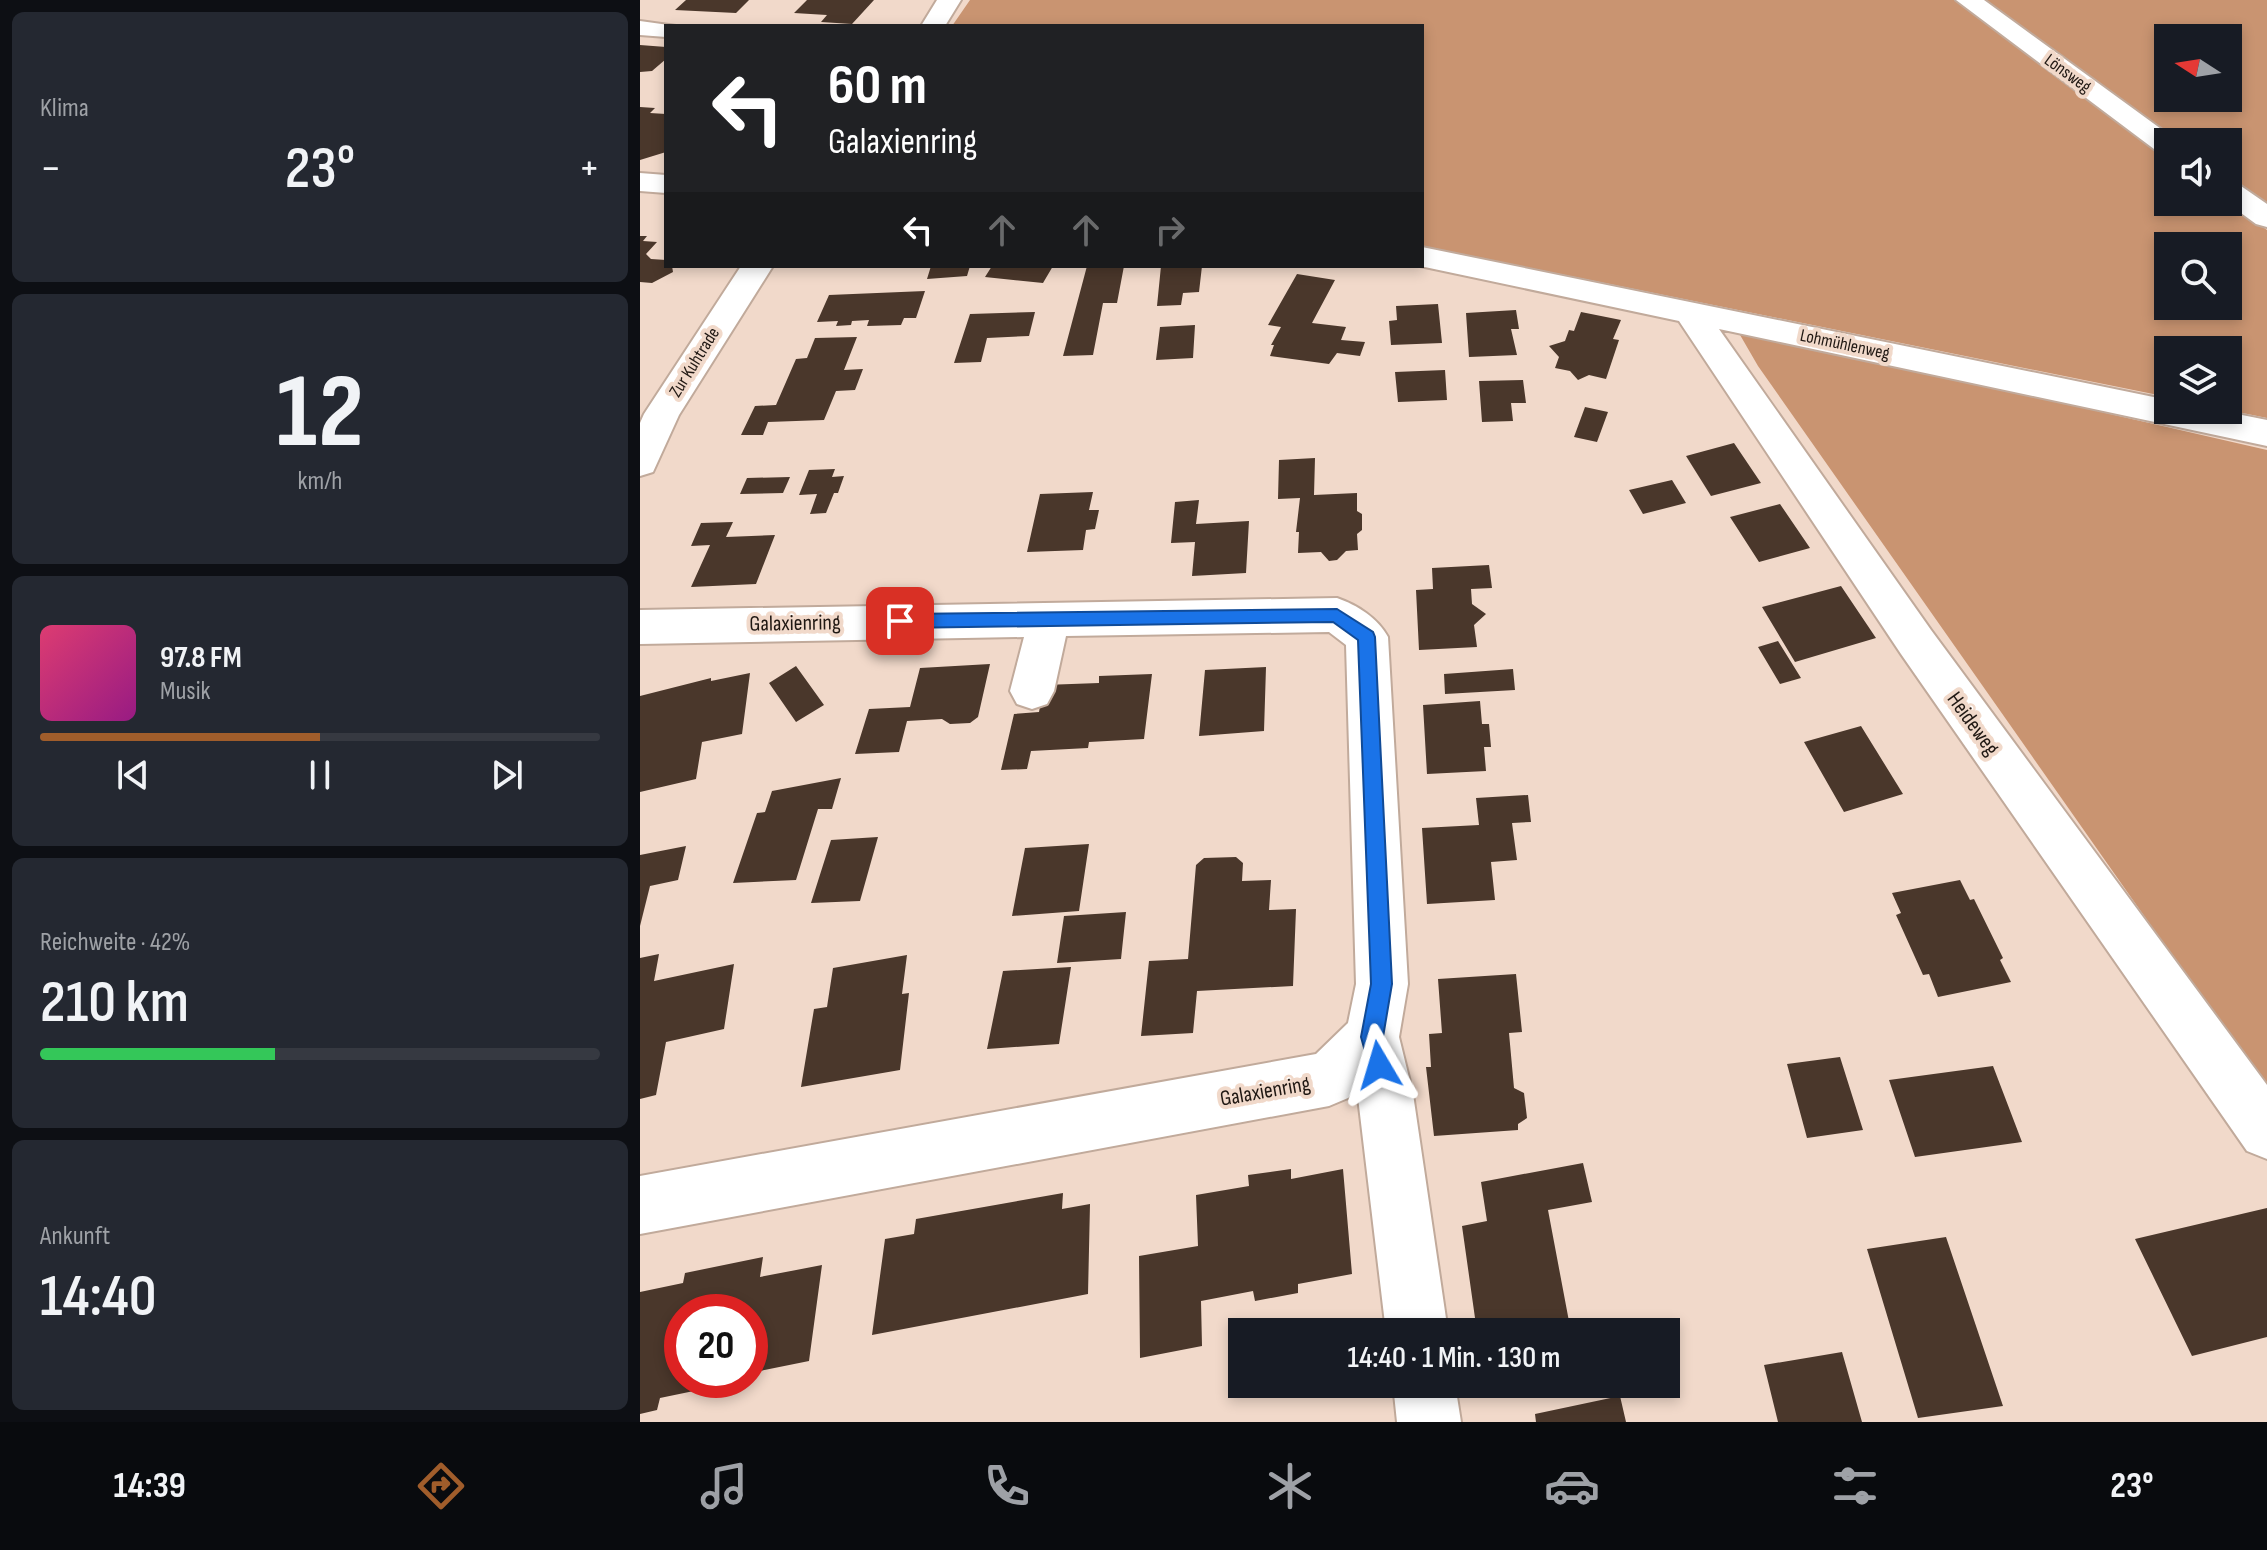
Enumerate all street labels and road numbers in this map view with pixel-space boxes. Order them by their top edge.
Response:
street label: Lönsweg [2040,49,2095,97]
street label: Zur Kuhtrade [665,324,724,401]
street label: Lohmühlenweg [1798,325,1892,364]
street label: Galaxienring [749,609,841,638]
street label: Heideweg [1941,687,2005,761]
street label: Galaxienring [1218,1070,1313,1113]

